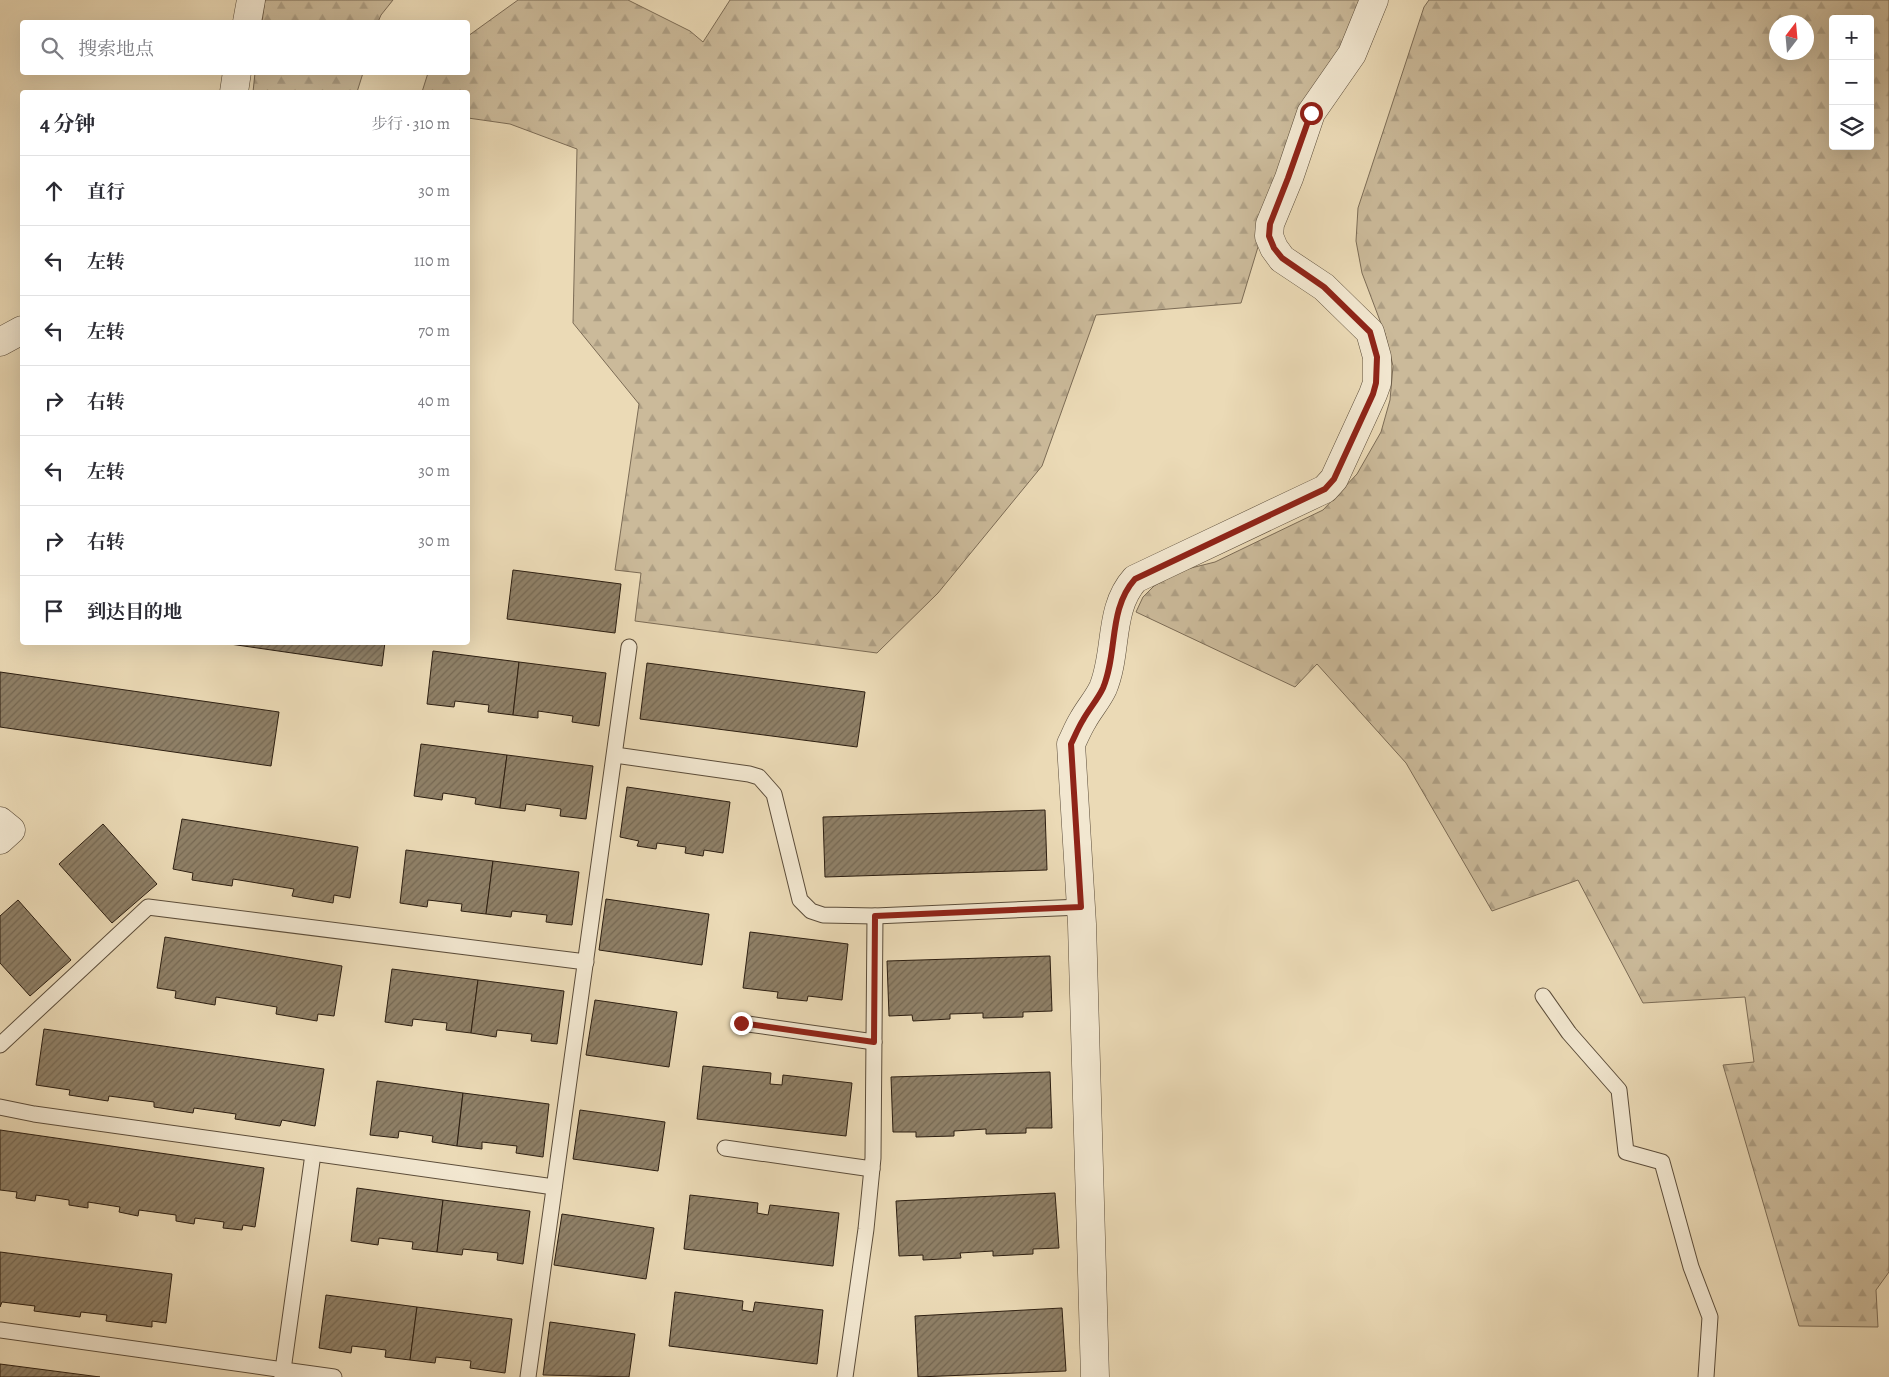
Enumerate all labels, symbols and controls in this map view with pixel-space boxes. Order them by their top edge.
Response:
north arrow [1769,15,1814,60]
map controls [1829,15,1874,150]
button: + [1829,15,1874,60]
search box [20,20,470,75]
icon: search [38,34,66,62]
text: 搜索地点 [78,36,154,62]
button: − [1829,60,1874,105]
route start [1300,102,1323,125]
button: layers [1829,105,1874,150]
text: 4 分钟 [40,110,96,138]
text: 步行 · 310 m [371,113,450,135]
icon: ahead [40,177,68,205]
text: 直行 [87,179,125,205]
text: 30 m [418,180,450,202]
icon: left [40,247,68,275]
text: 左转 [87,249,125,275]
text: 110 m [414,250,450,272]
icon: left [40,317,68,345]
text: 左转 [87,319,125,345]
text: 70 m [418,320,450,342]
icon: right [40,387,68,415]
text: 右转 [87,389,125,415]
text: 40 m [418,390,450,412]
icon: left [40,457,68,485]
text: 左转 [87,459,125,485]
text: 30 m [418,460,450,482]
icon: right [40,527,68,555]
text: 右转 [87,529,125,555]
text: 30 m [418,530,450,552]
icon: arrive [40,597,68,625]
text: 到达目的地 [87,599,182,625]
route end [730,1012,753,1035]

